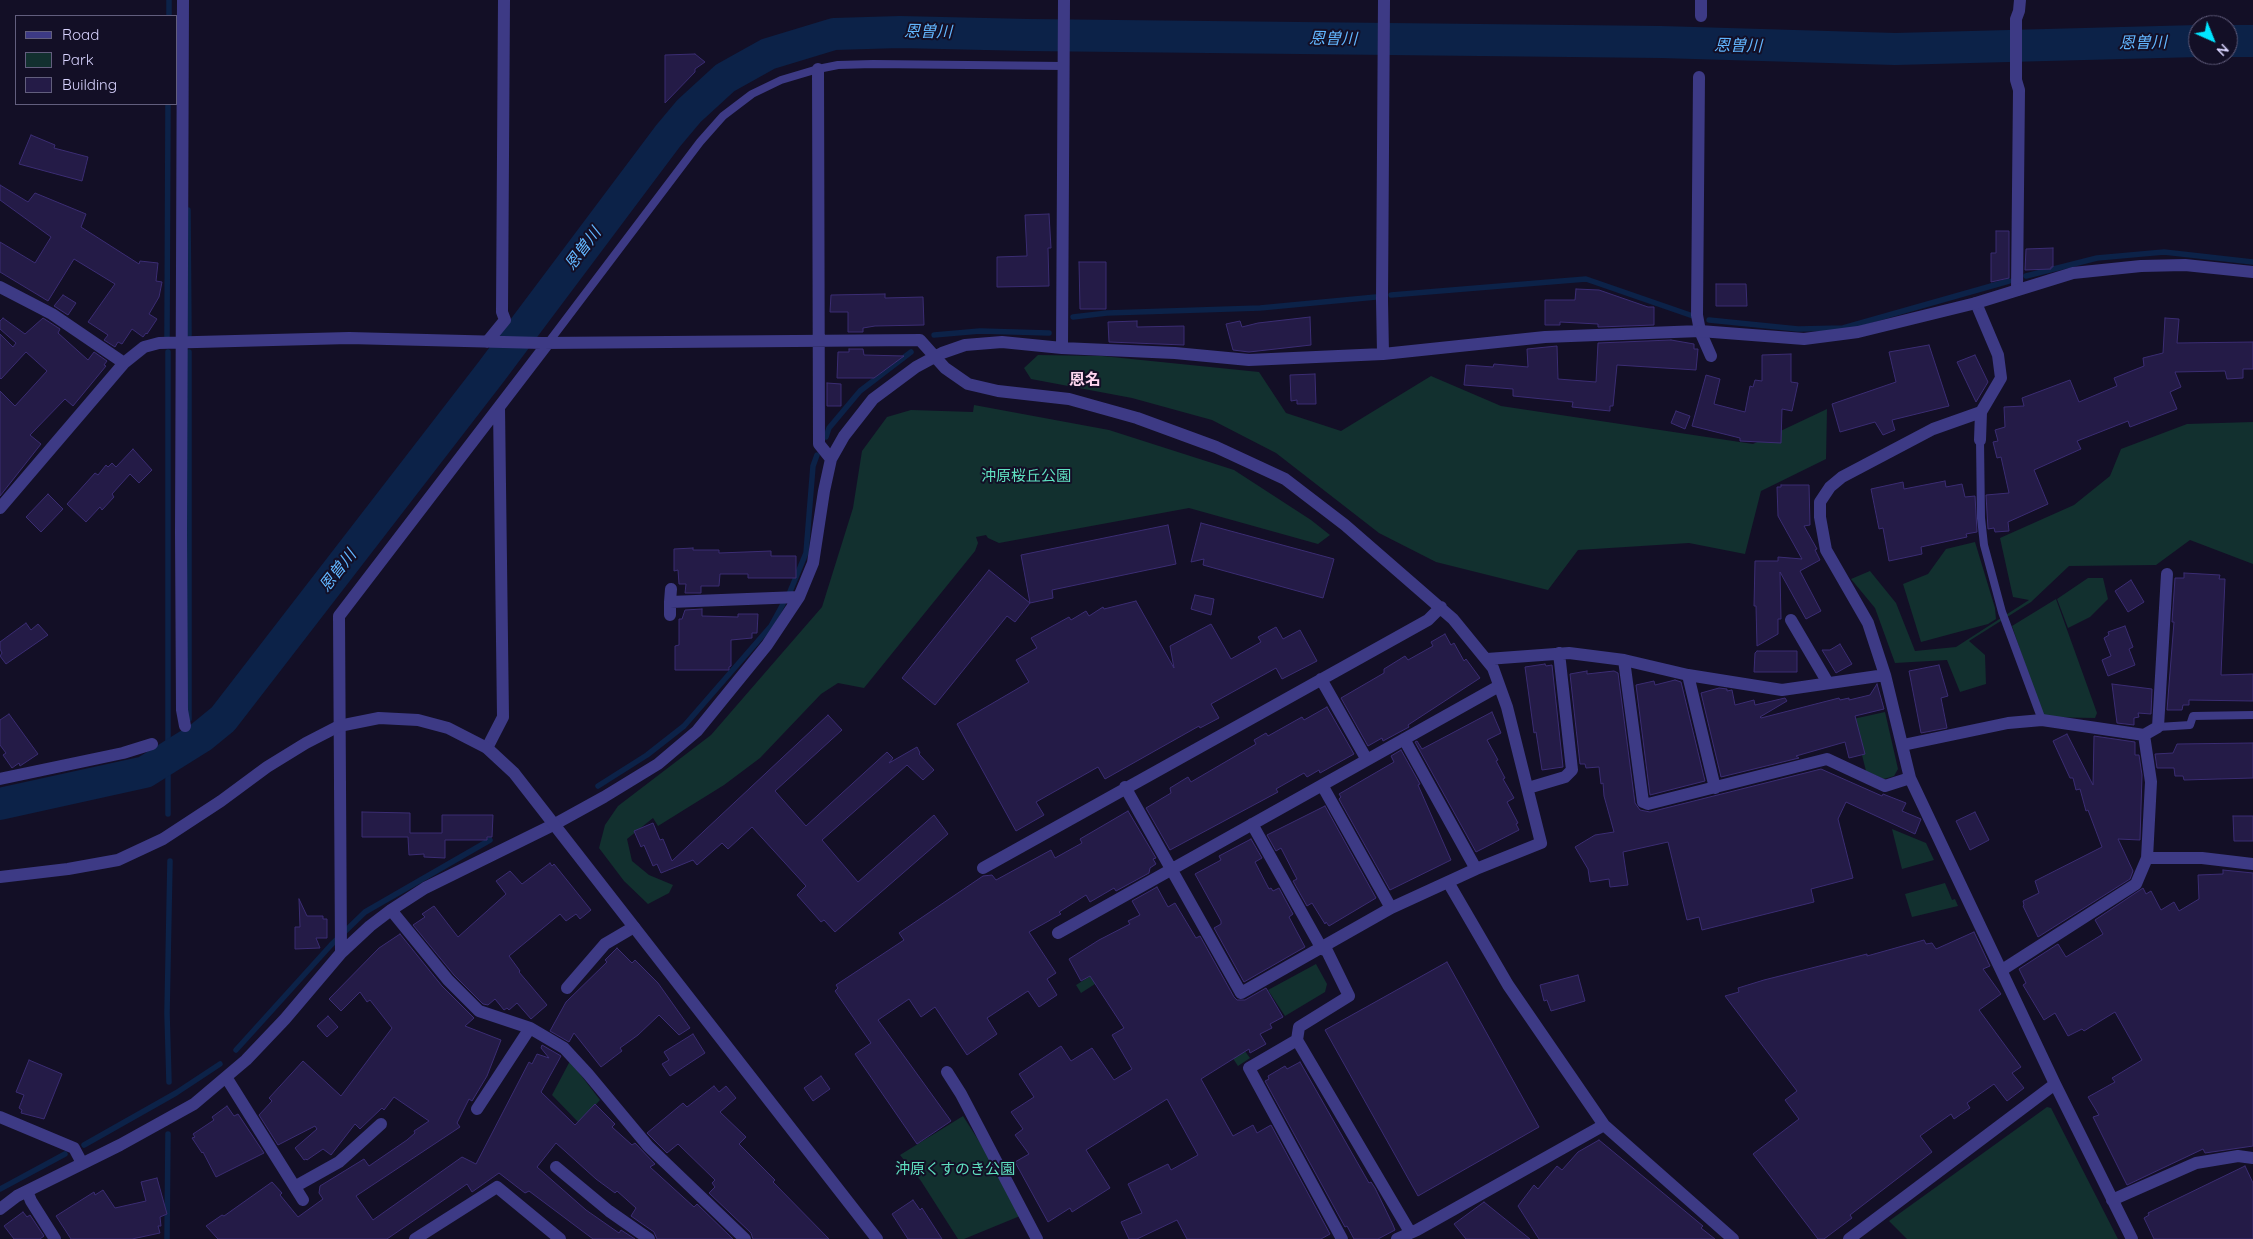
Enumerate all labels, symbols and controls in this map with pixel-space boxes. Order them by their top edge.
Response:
legend [15,15,178,105]
north arrow [2188,15,2238,65]
water label: 恩曽川 [904,22,952,42]
text: Road [62,25,99,44]
water label: 恩曽川 [1309,29,1357,49]
water label: 恩曽川 [2119,33,2167,53]
water label: 恩曽川 [1714,36,1762,56]
text: N [2213,40,2233,60]
text: Park [62,50,94,69]
text: Building [62,75,117,94]
water label: 恩曽川 [561,224,605,274]
district label: 恩名 [1069,370,1101,390]
park label: 沖原桜丘公園 [981,467,1071,485]
water label: 恩曽川 [316,546,360,596]
park label: 沖原くすのき公園 [895,1160,1015,1178]

